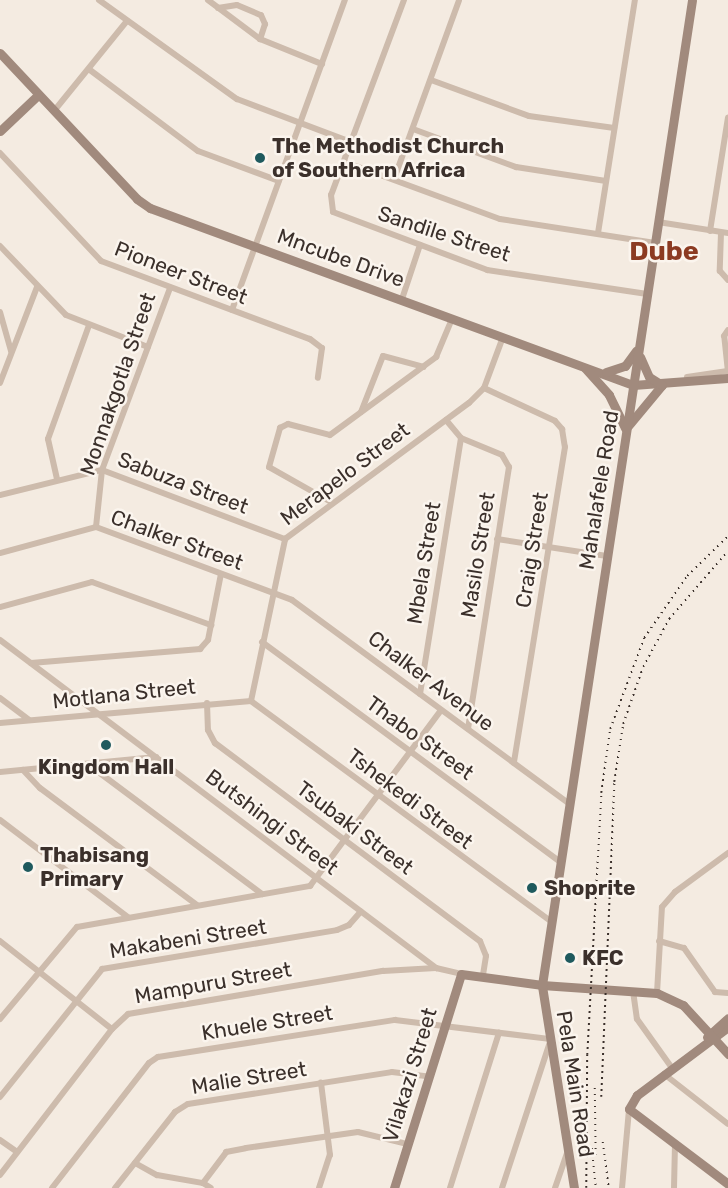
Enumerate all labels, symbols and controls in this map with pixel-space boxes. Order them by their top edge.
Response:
place label: The Methodist Church of Southern Africa [272,133,504,183]
marker: The Methodist Church of Southern Africa [253,151,267,165]
street label: Sandile Street [375,201,513,267]
street label: Mncube Drive [274,223,408,293]
street label: Pioneer Street [111,236,251,310]
district label: Dube [629,236,699,268]
street label: Monnakgotla Street [75,289,161,479]
street label: Mahalafele Road [574,409,624,571]
street label: Merapelo Street [275,417,415,531]
street label: Sabuza Street [114,447,252,519]
street label: Masilo Street [456,490,500,620]
street label: Craig Street [510,490,554,610]
street label: Mbela Street [402,500,446,626]
street label: Chalker Street [107,504,247,576]
street label: Chalker Avenue [363,625,499,737]
street label: Motlana Street [51,674,197,714]
street label: Thabo Street [361,691,479,785]
marker: Kingdom Hall [99,738,113,752]
street label: Tshekedi Street [342,743,478,855]
place label: Kingdom Hall [38,754,174,780]
street label: Butshingi Street [201,764,343,880]
street label: Tsubaki Street [292,776,418,880]
place label: Thabisang Primary [40,842,149,892]
marker: Thabisang Primary [21,860,35,874]
place label: Shoprite [544,875,635,901]
marker: Shoprite [525,881,539,895]
street label: Makabeni Street [108,914,268,964]
place label: KFC [582,945,624,971]
marker: KFC [563,951,577,965]
street label: Mampuru Street [133,957,293,1009]
street label: Khuele Street [200,1000,334,1046]
street label: Vilakazi Street [378,1005,442,1145]
street label: Pela Main Road [551,1009,599,1159]
street label: Malie Street [190,1056,308,1100]

